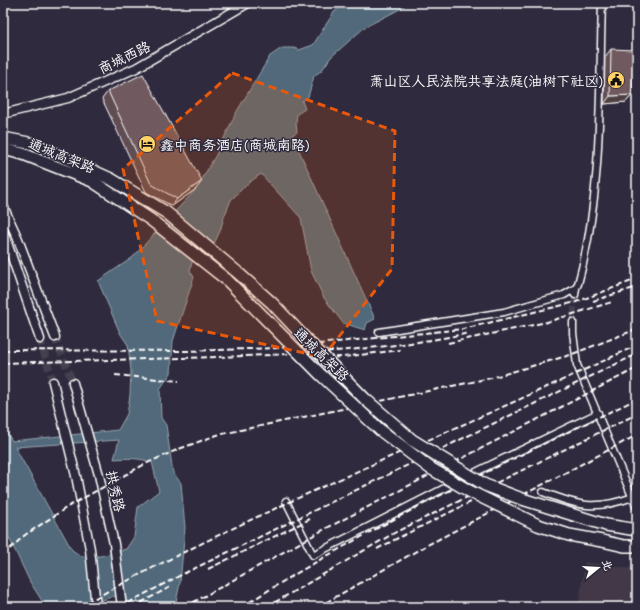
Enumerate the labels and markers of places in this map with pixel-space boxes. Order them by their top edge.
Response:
public building icon: 萧山区人民法院共享法庭(油树下社区) [606,70,626,90]
place label: 萧山区人民法院共享法庭(油树下社区) [369,71,603,90]
hotel icon: 鑫中商务酒店(商城南路) [137,134,157,154]
place label: 鑫中商务酒店(商城南路) [160,135,310,154]

